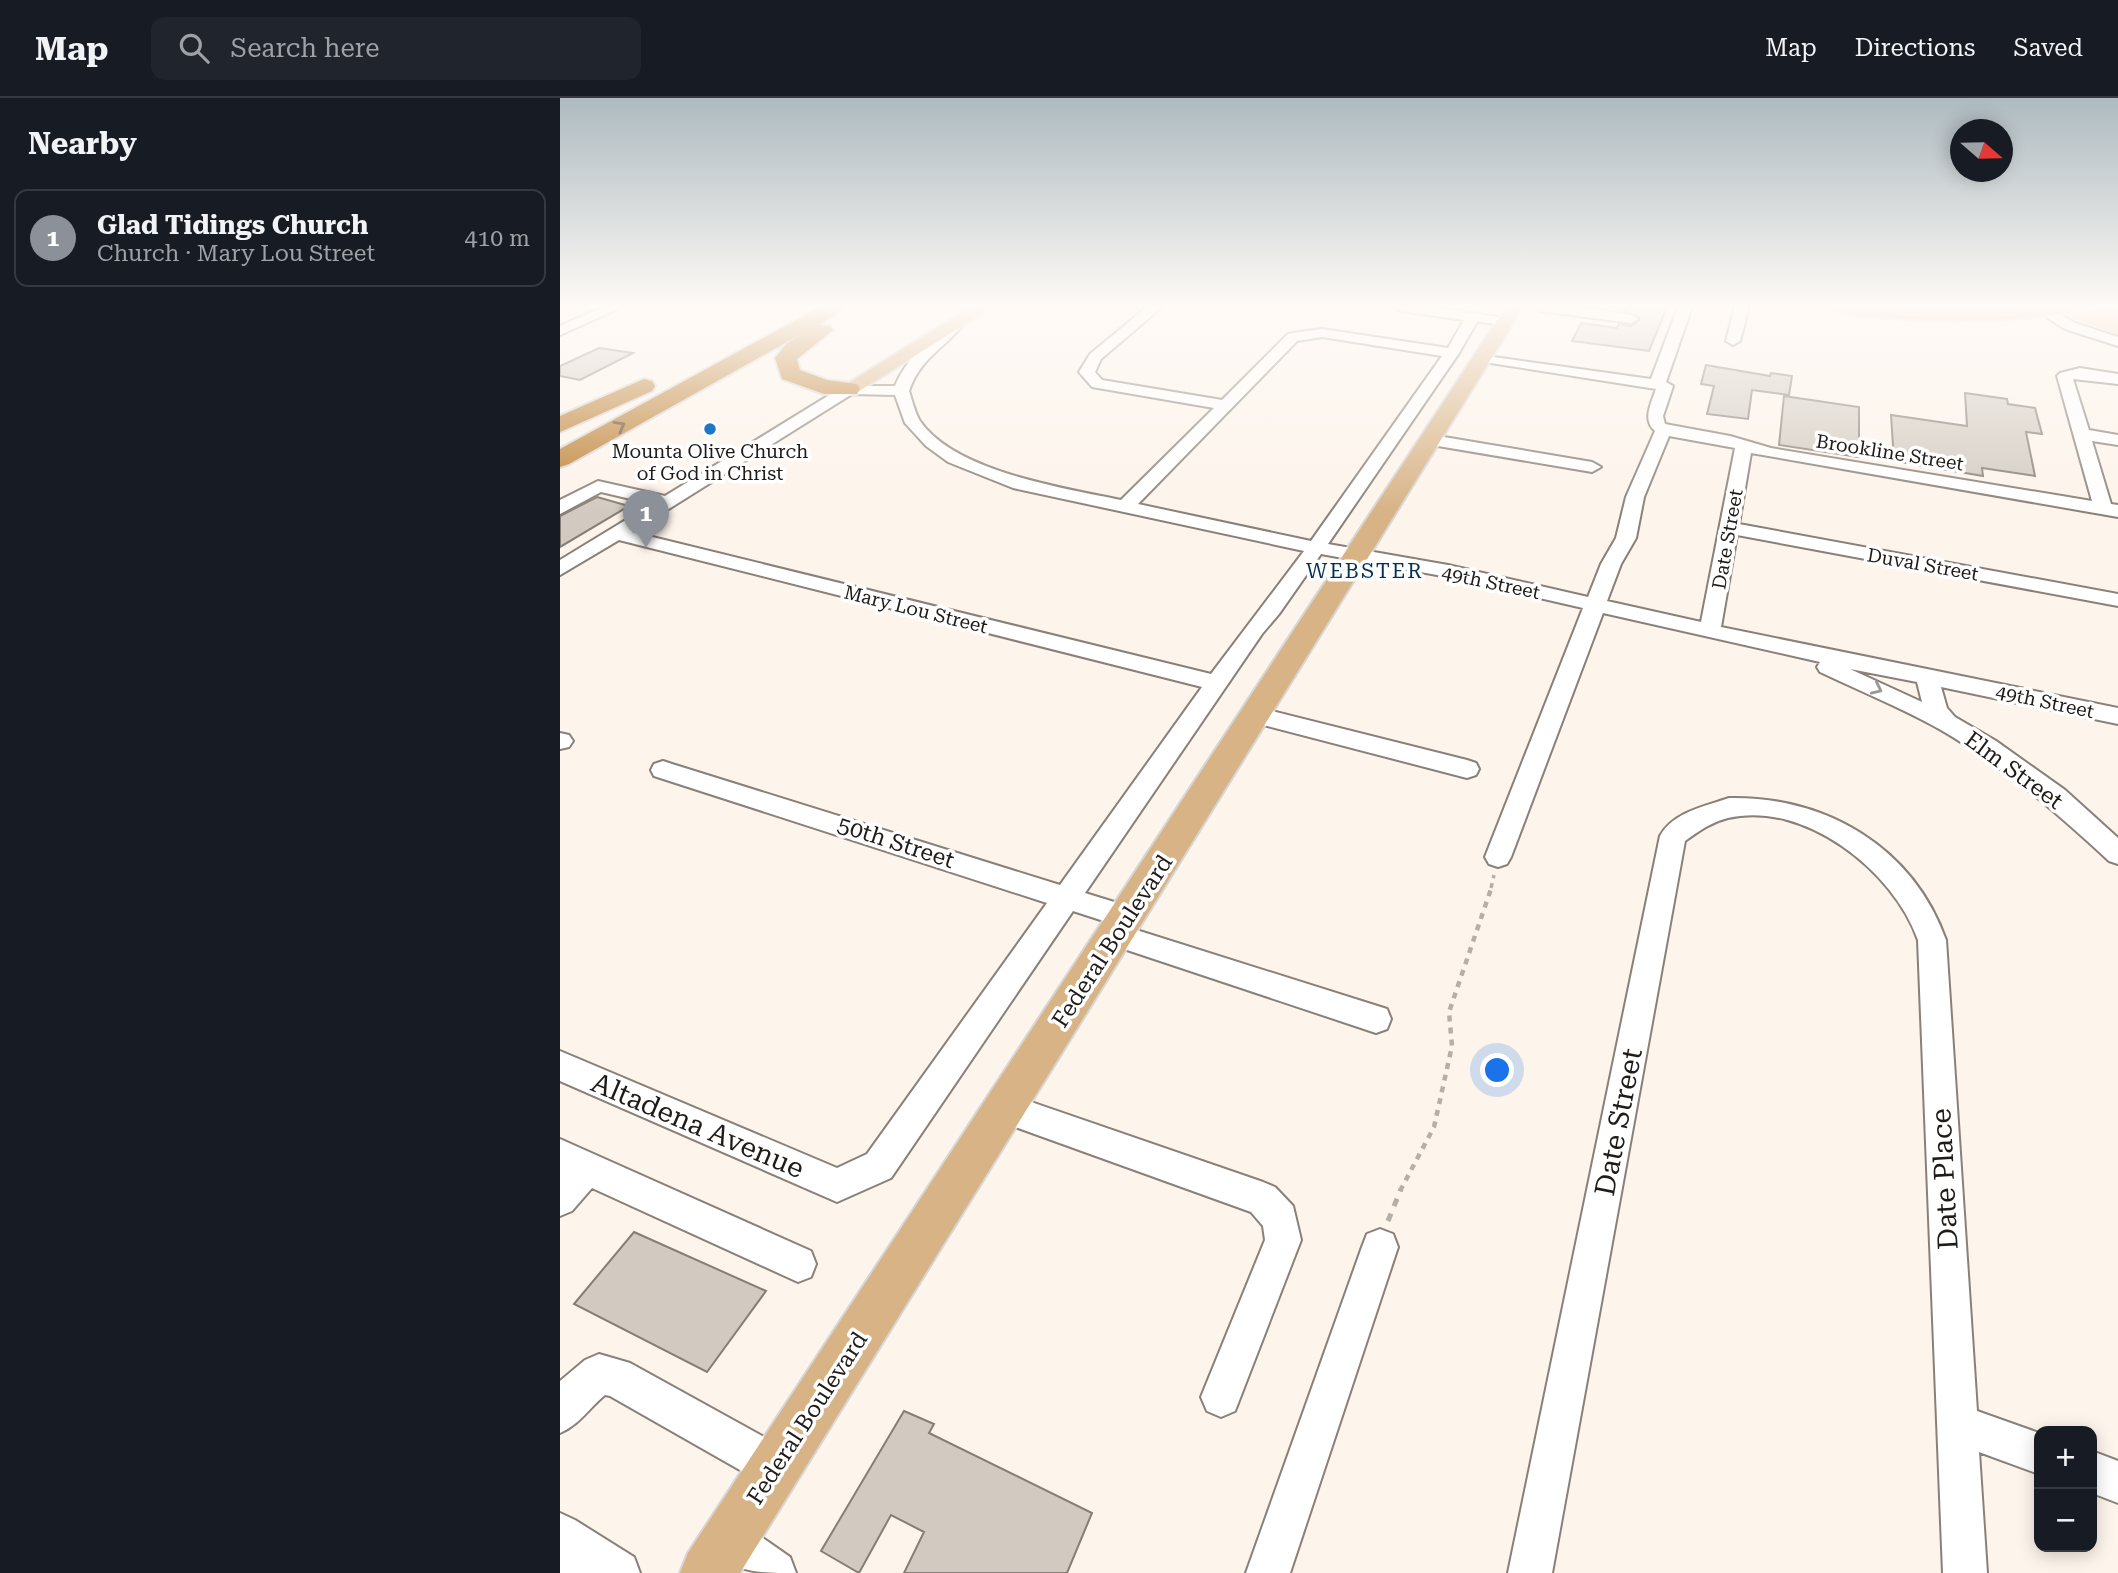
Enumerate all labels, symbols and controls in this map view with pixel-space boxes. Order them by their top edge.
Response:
search box [151,17,641,80]
text: Map [35,29,109,68]
icon: search [175,29,213,67]
text: Search here [231,33,380,63]
text: Map [1765,34,1817,62]
text: Directions [1855,34,1975,62]
text: Saved [2013,34,2083,62]
north arrow [1950,119,2013,182]
text: Nearby [28,126,137,161]
text: Glad Tidings Church [97,210,368,240]
text: 1 [47,225,59,252]
text: 410 m [465,225,530,252]
text: Church · Mary Lou Street [97,240,375,267]
one-way arrow [612,421,625,435]
marker: Mounta Olive Church of God in Christ [702,421,718,437]
street label: Brookline Street [1814,429,1965,476]
place label: Mounta Olive Church of God in Christ [612,440,808,485]
street label: Date Street [1707,487,1748,591]
pin: 1 [623,490,669,548]
street label: Duval Street [1865,543,1980,586]
district label: WEBSTER [1306,559,1424,583]
street label: 49th Street [1440,561,1542,604]
street label: Mary Lou Street [842,581,990,638]
street label: 49th Street [1994,680,2096,723]
one-way arrow [1869,681,1882,695]
street label: Elm Street [1959,726,2068,815]
street label: 50th Street [834,811,958,874]
street label: Federal Boulevard [1047,850,1178,1033]
street label: Date Street [1588,1046,1649,1199]
your location [1480,1053,1514,1087]
street label: Altadena Avenue [586,1066,809,1185]
street label: Date Place [1924,1107,1965,1251]
street label: Federal Boulevard [742,1327,873,1510]
map controls [2034,1426,2097,1552]
button: + [2034,1426,2097,1489]
button: − [2034,1489,2097,1552]

